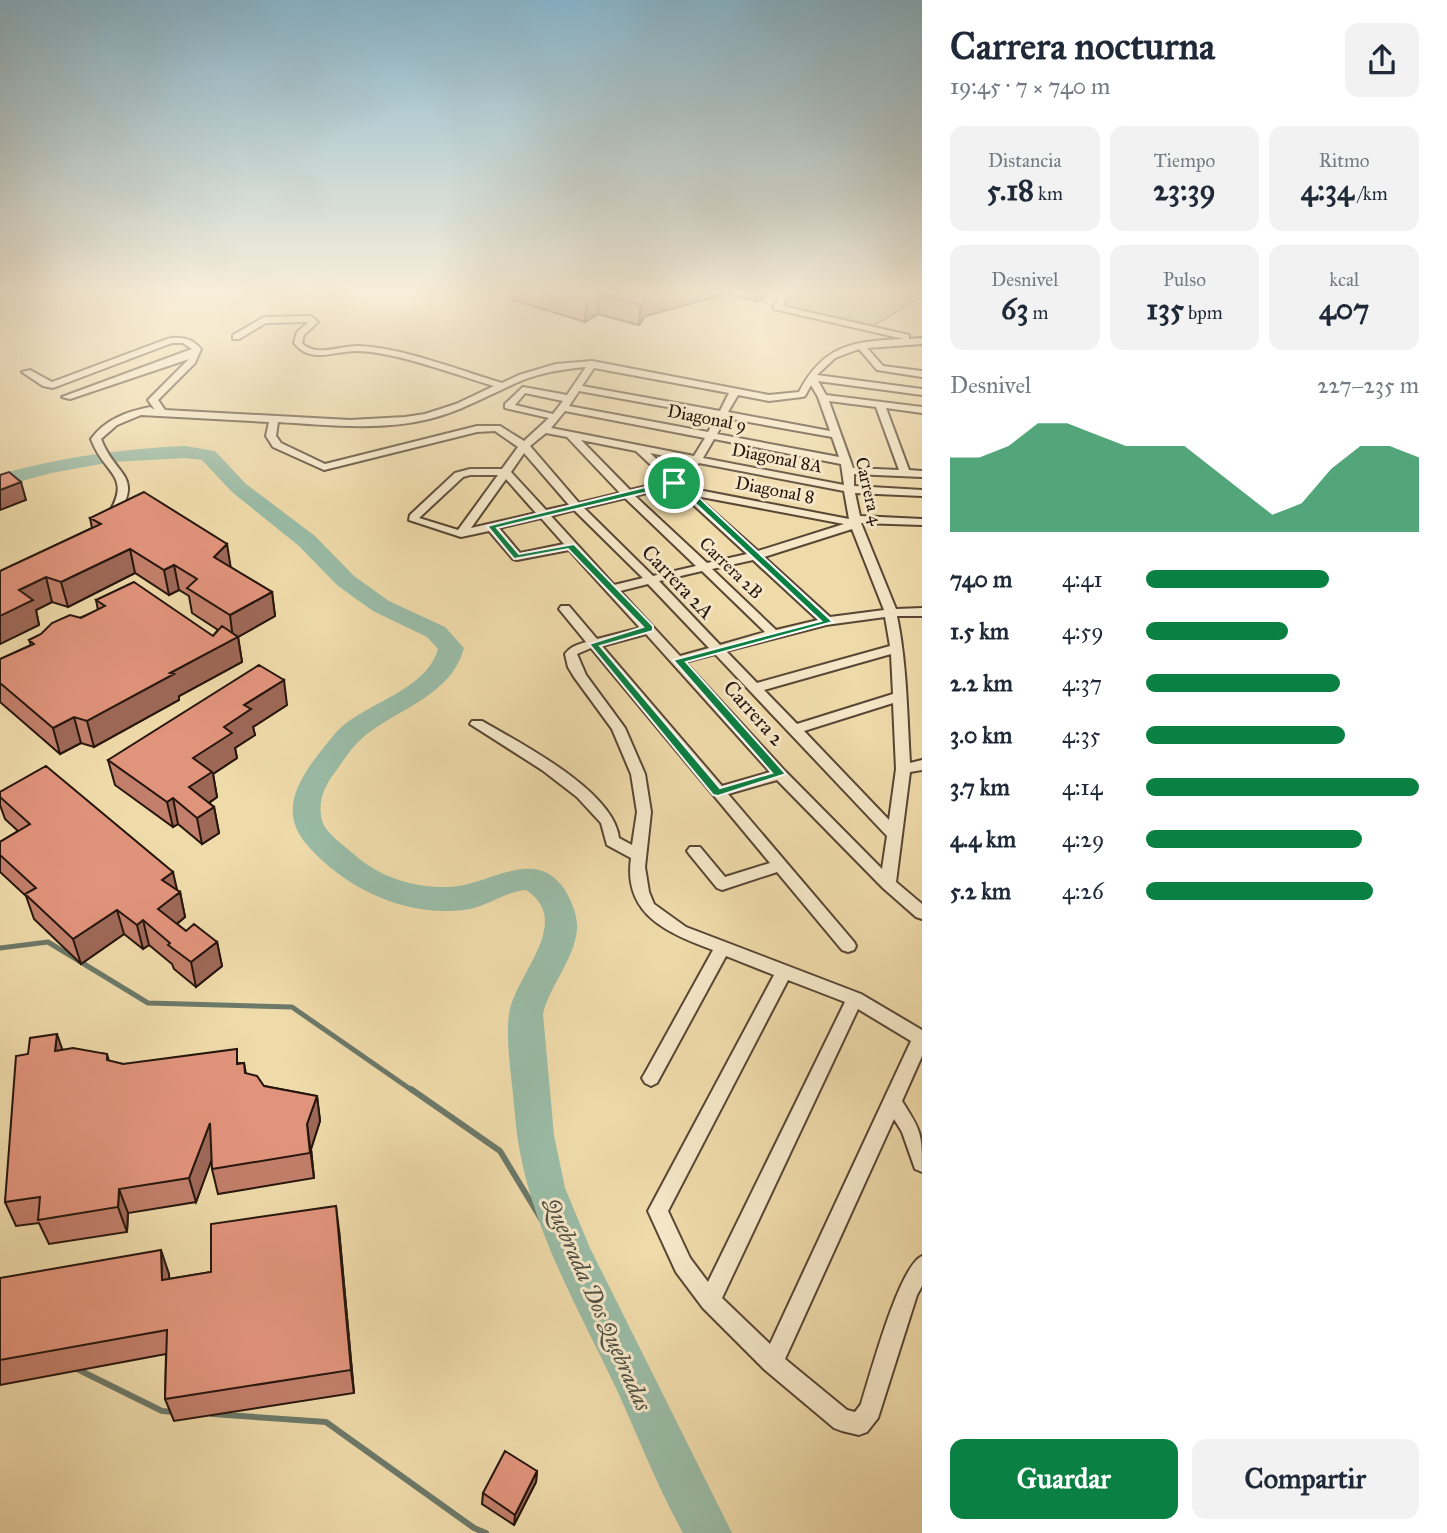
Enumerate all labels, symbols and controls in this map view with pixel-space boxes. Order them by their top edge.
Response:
text: Carrera nocturna [950,23,1215,69]
button: share [1345,23,1419,97]
text: 19:45 · 7 × 740 m [950,72,1110,100]
text: Distancia [988,149,1062,172]
text: Tiempo [1154,149,1215,172]
text: Ritmo [1319,149,1370,172]
text: 5.18 [987,172,1034,208]
text: 23:39 [1153,172,1216,208]
text: 4:34 [1301,172,1354,208]
text: km [1034,182,1063,205]
text: /km [1354,182,1388,205]
text: Desnivel [991,268,1058,291]
text: Pulso [1163,268,1206,291]
text: kcal [1329,268,1359,291]
text: 63 [1001,291,1028,327]
text: 135 [1146,291,1184,327]
text: 407 [1319,291,1369,327]
text: m [1028,301,1049,324]
text: bpm [1184,301,1223,324]
text: Desnivel [950,371,1031,399]
text: 227–235 m [1317,371,1419,399]
street label: Diagonal 9 [665,400,748,437]
street label: Diagonal 8A [729,438,824,479]
pin [644,453,704,513]
street label: Carrera 4 [851,455,888,528]
icon: arrive [655,464,693,502]
street label: Diagonal 8 [733,472,816,509]
street label: Carrera 2B [695,532,767,604]
street label: Carrera 2A [636,539,720,625]
text: 740 m [950,565,1012,593]
text: 4:41 [1062,565,1103,593]
text: 1.5 km [950,617,1009,645]
text: 4:59 [1062,617,1104,645]
text: 2.2 km [950,669,1013,697]
text: 4:37 [1062,669,1102,697]
street label: Carrera 2 [718,675,791,752]
text: 3.0 km [950,721,1012,749]
text: 4:35 [1062,721,1101,749]
text: 3.7 km [950,773,1010,801]
text: 4:14 [1062,773,1103,801]
text: 4.4 km [950,825,1016,853]
text: 4:29 [1062,825,1104,853]
text: 5.2 km [950,877,1011,905]
text: 4:26 [1062,877,1104,905]
water label: Quebrada Dos Quebradas [538,1192,658,1415]
button: Guardar [950,1439,1178,1519]
button: Compartir [1192,1439,1419,1519]

